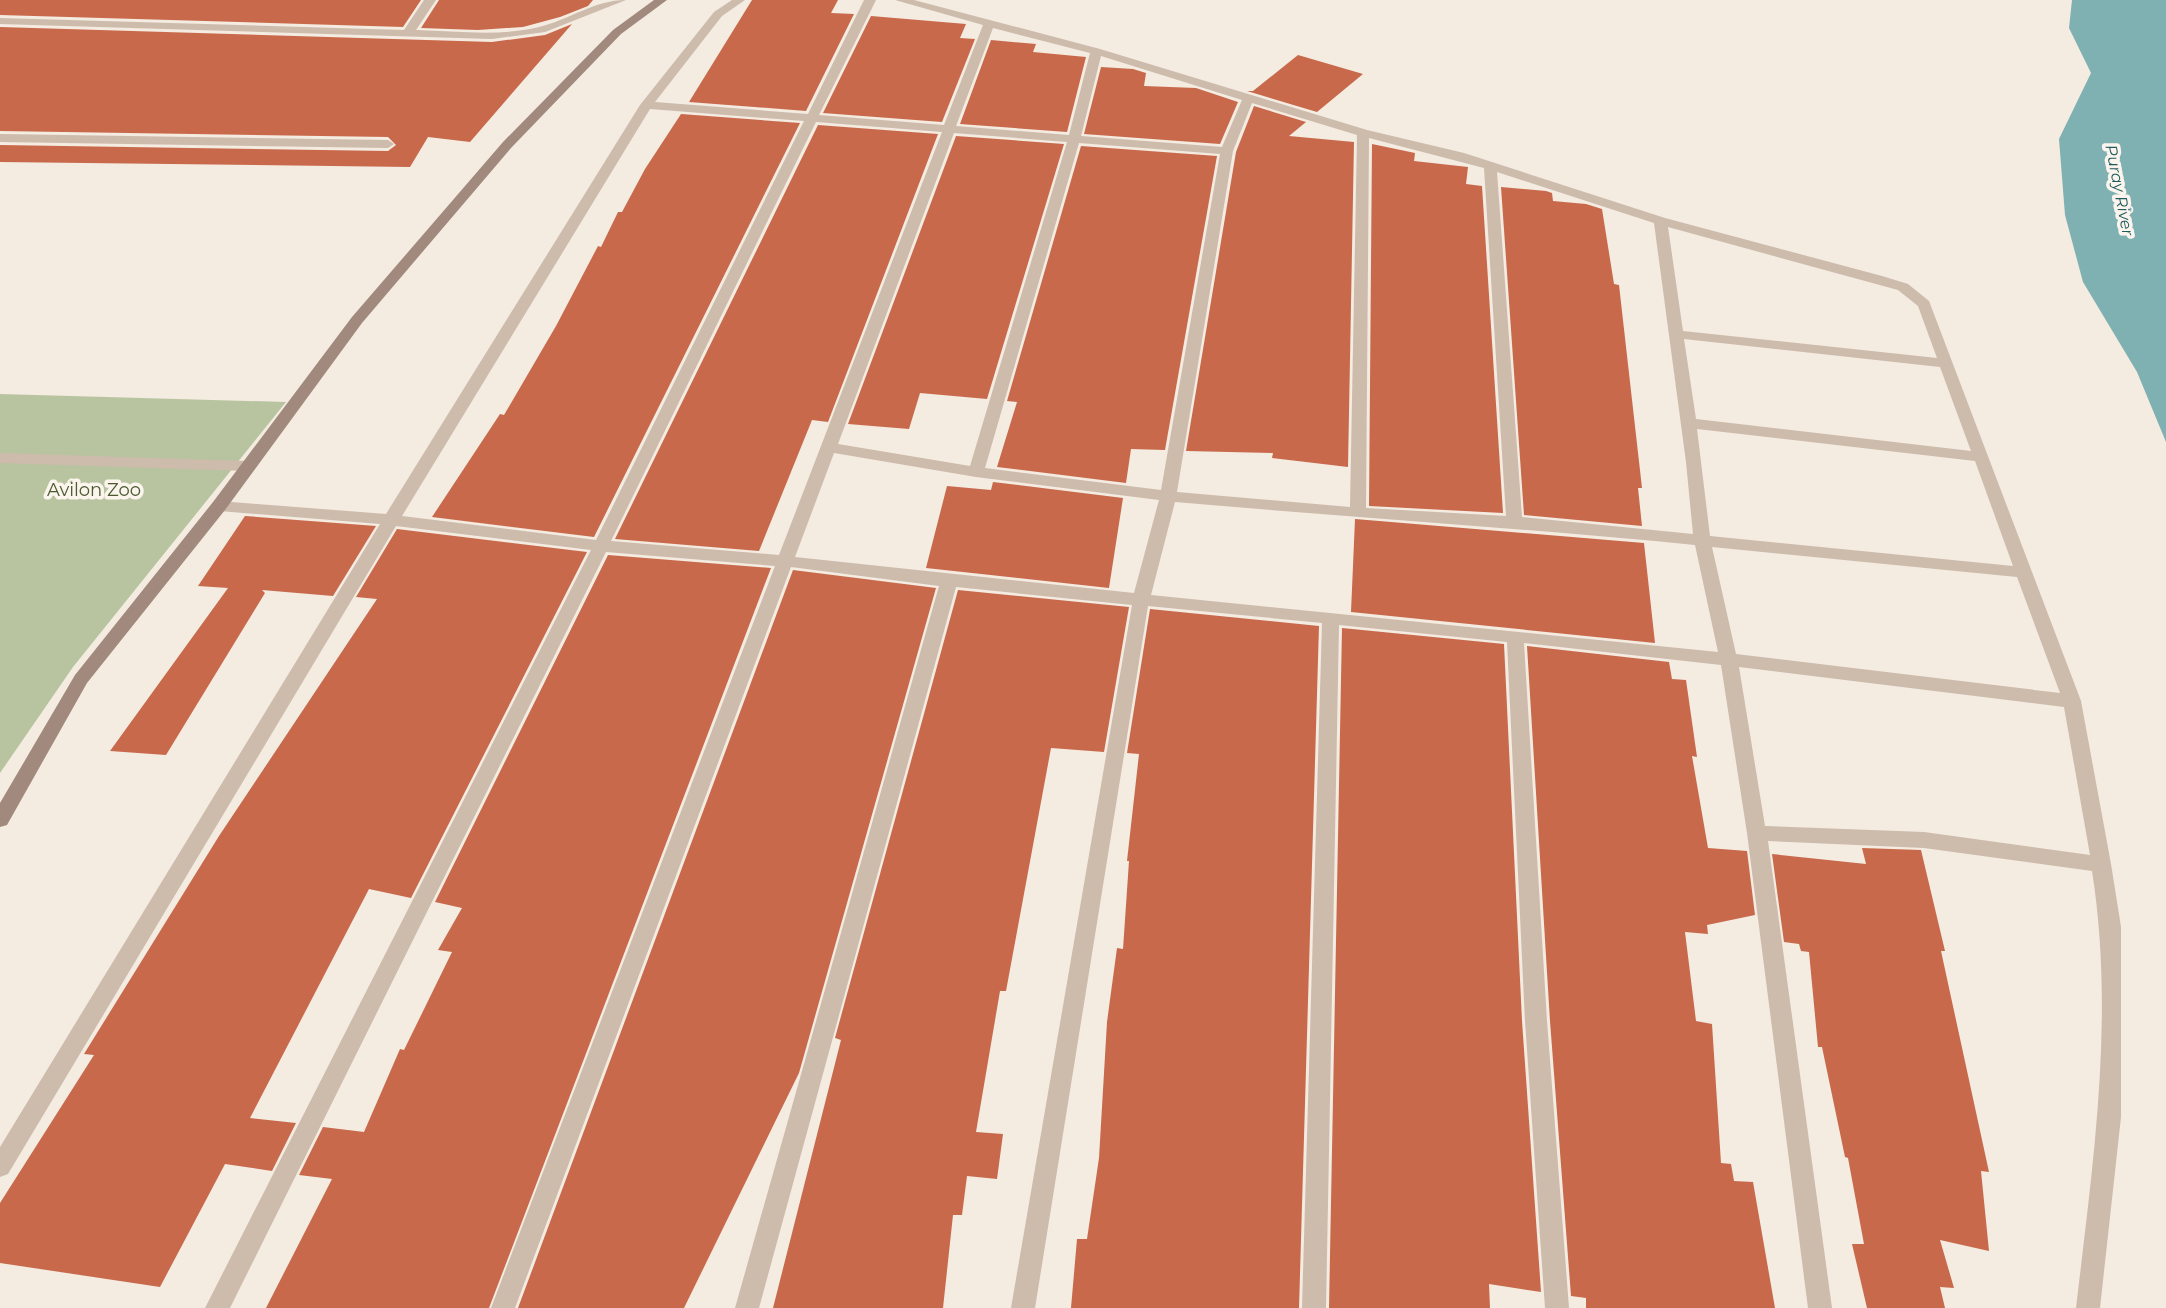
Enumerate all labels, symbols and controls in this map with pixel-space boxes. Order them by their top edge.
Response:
water label: Puray River [2101,143,2138,238]
park label: Avilon Zoo [47,479,141,501]

